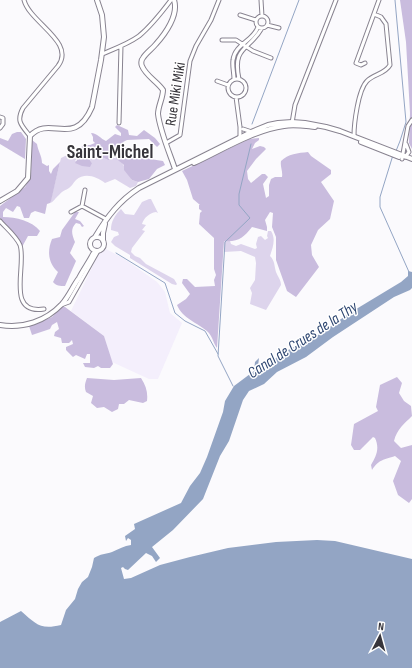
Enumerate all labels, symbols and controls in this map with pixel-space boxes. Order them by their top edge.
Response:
street label: Rue Miki Miki [161,61,190,127]
district label: Saint-Michel [67,141,153,164]
water label: Canal de Crues de la Thy [244,297,362,383]
north arrow [360,616,400,656]
text: N [377,620,385,633]

